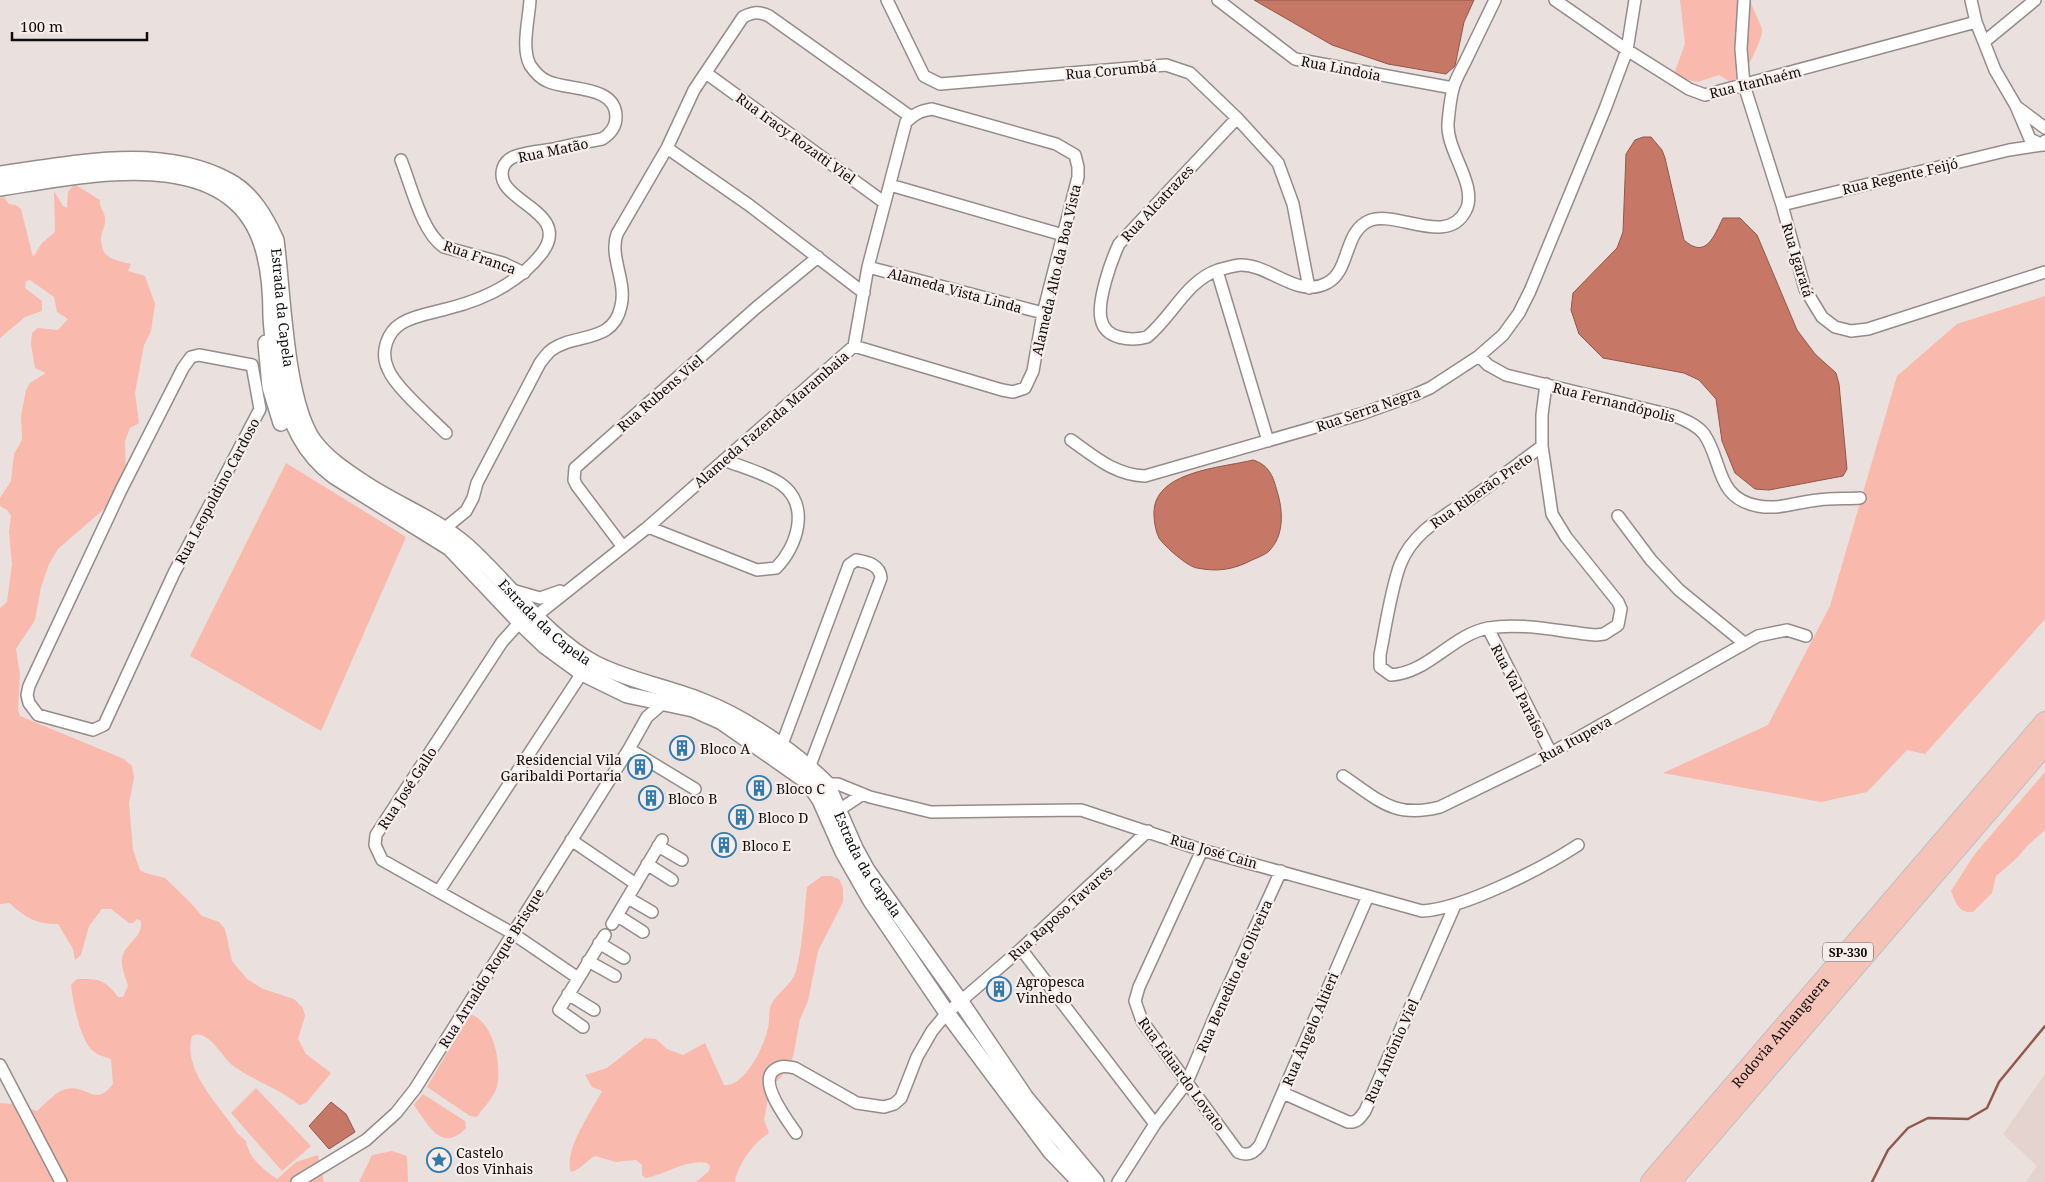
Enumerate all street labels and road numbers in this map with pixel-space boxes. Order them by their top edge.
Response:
street label: Rua Lindoia [1299,51,1383,85]
street label: Rua Corumbá [1065,57,1157,83]
street label: Rua Itanhaém [1707,61,1803,103]
street label: Rua Iracy Rozatti Viel [732,88,860,188]
street label: Rua Matão [516,133,590,167]
street label: Rua Regente Feijó [1840,153,1960,199]
street label: Rua Alcatrazes [1116,160,1198,246]
street label: Alameda Alto da Boa Vista [1027,182,1085,358]
street label: Rua Igaratá [1778,220,1818,300]
street label: Rua Franca [441,236,519,278]
street label: Estrada da Capela [268,247,299,369]
street label: Alameda Vista Linda [886,263,1024,317]
street label: Alameda Fazenda Marambaia [689,346,853,492]
street label: Rua Rubens Viel [613,350,708,436]
street label: Rua Fernandópolis [1551,378,1677,426]
street label: Rua Serra Negra [1313,382,1423,436]
street label: Rua Leopoldino Cardoso [170,415,264,567]
street label: Rua Riberão Preto [1426,448,1536,532]
street label: Estrada da Capela [495,574,595,669]
street label: Rua Val Paraíso [1487,641,1551,741]
street label: Rua Itupeva [1535,711,1615,767]
street label: Rua José Gallo [373,743,441,833]
street label: Estrada da Capela [831,808,907,920]
street label: Rua José Cain [1168,829,1260,873]
street label: Rua Raposo Tavares [1004,861,1116,965]
street label: Rua Arnaldo Roque Brisque [434,885,548,1051]
street label: Rua Benedito de Oliveira [1192,896,1276,1056]
road number: SP-330 [1823,942,1873,962]
street label: Rua Ângelo Altieri [1277,969,1343,1089]
street label: Rodovia Anhanguera [1727,972,1833,1091]
street label: Rua Antônio Viel [1359,995,1423,1106]
street label: Rua Eduardo Lovato [1134,1013,1230,1135]

